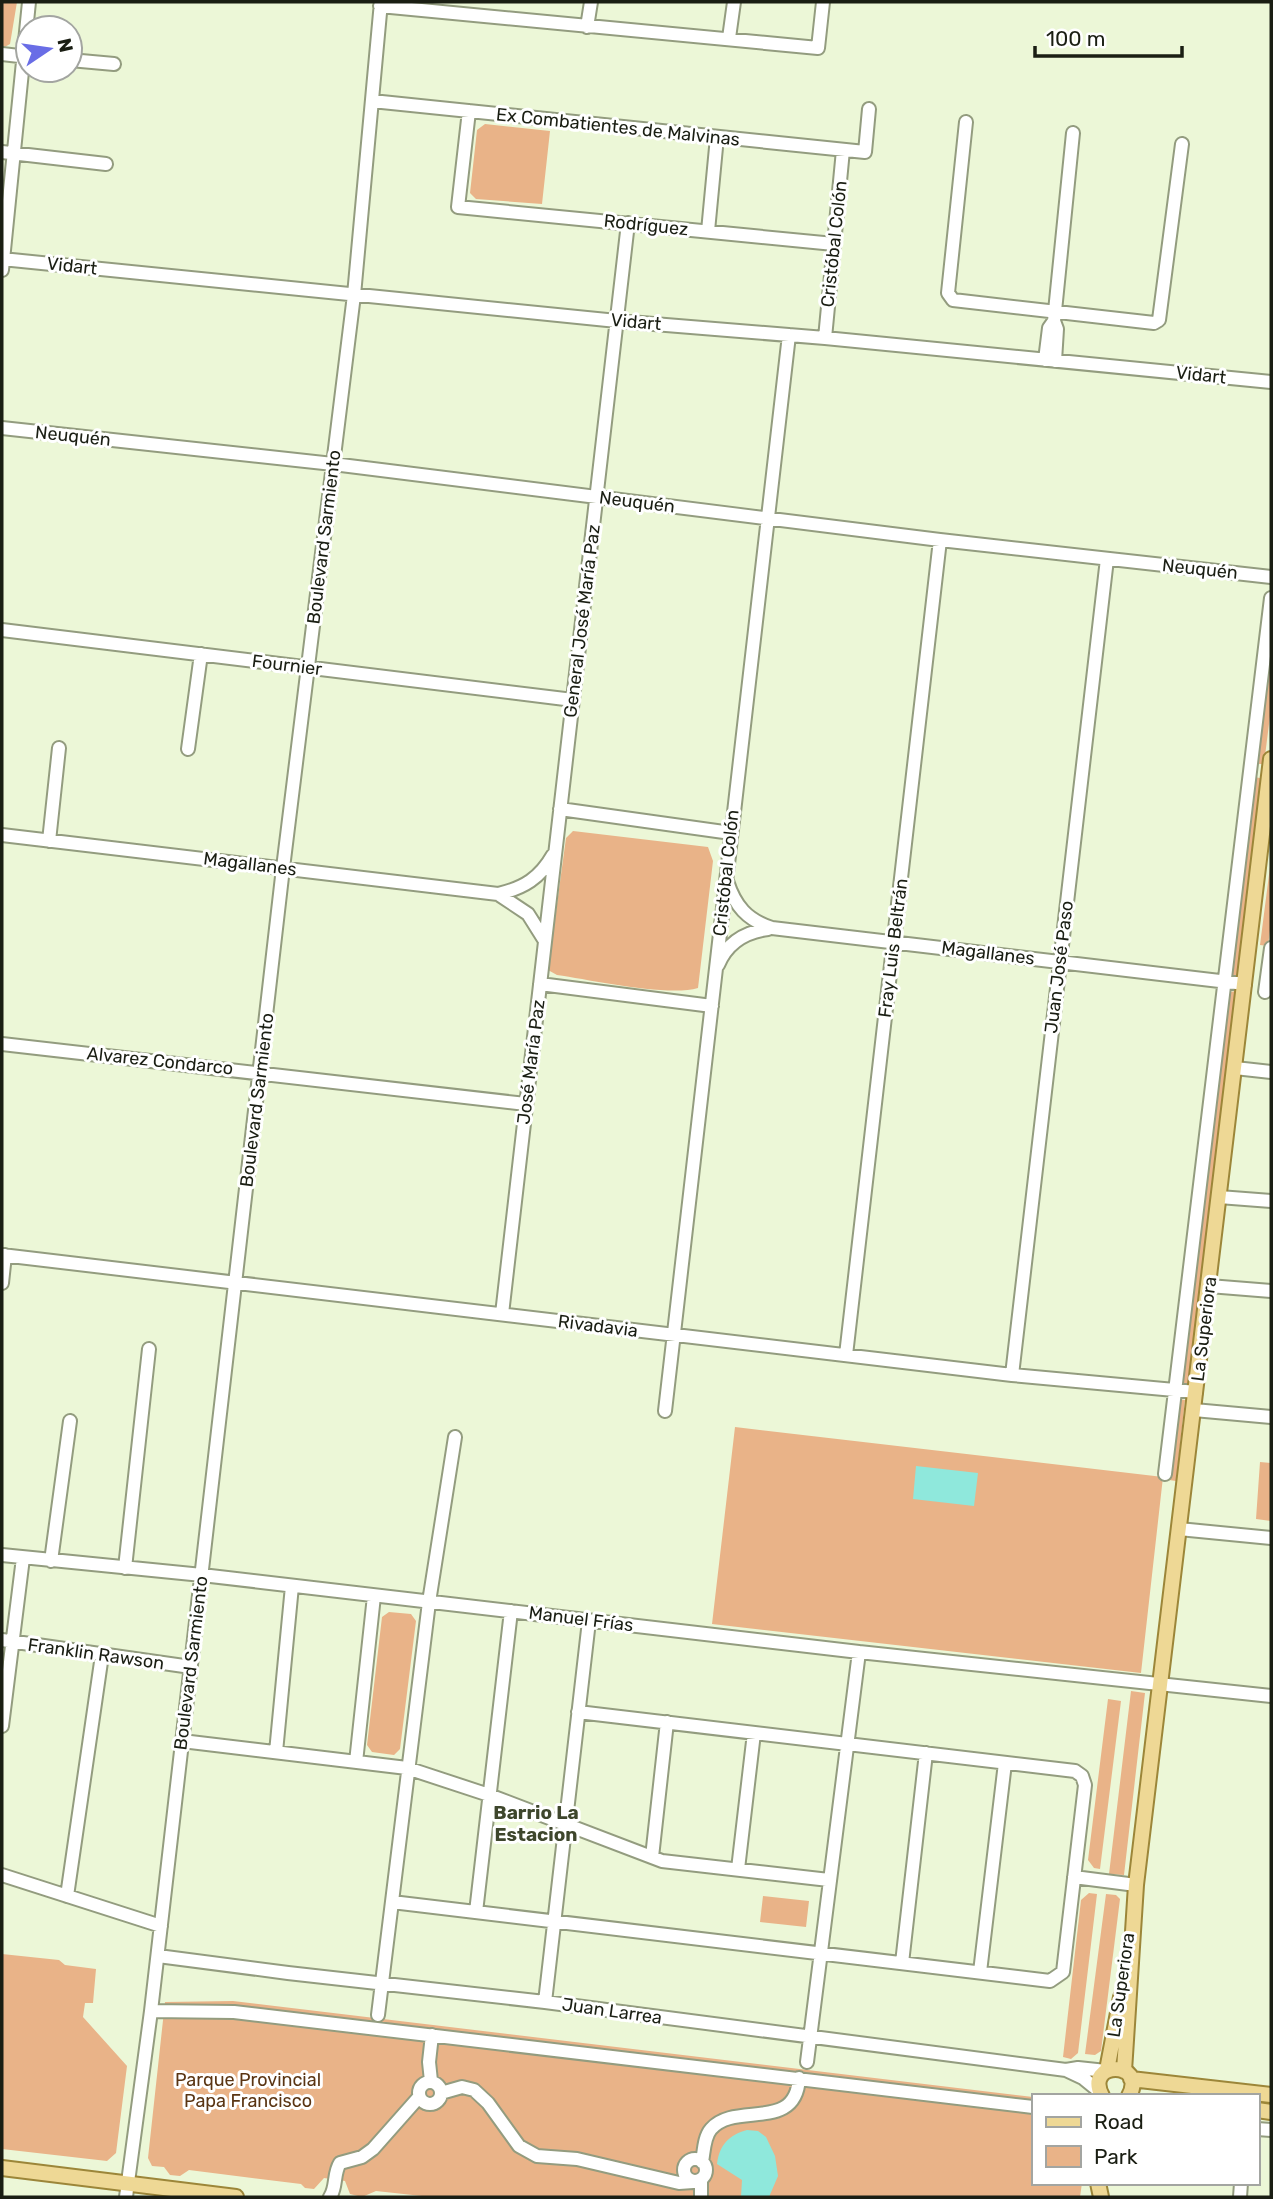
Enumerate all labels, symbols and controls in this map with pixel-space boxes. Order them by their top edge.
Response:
north arrow [14,14,84,84]
scale bar [1035,14,1182,58]
text: 100 m [1046,26,1105,51]
text: N [52,36,78,55]
street label: Ex Combatientes de Malvinas [495,103,741,151]
street label: Cristóbal Colón [816,180,852,308]
street label: Rodríguez [603,210,689,240]
street label: Vidart [46,252,98,280]
street label: Vidart [610,309,662,335]
street label: Vidart [1175,361,1227,389]
street label: Neuquén [34,421,112,451]
street label: Boulevard Sarmiento [302,449,346,625]
street label: Neuquén [598,486,676,518]
street label: General José María Paz [559,523,605,719]
street label: Neuquén [1161,554,1239,584]
street label: Fournier [251,650,323,680]
street label: Cristóbal Colón [708,809,744,937]
street label: Magallanes [202,847,298,881]
street label: Fray Luis Beltrán [874,877,912,1019]
street label: Juan José Paso [1040,899,1078,1035]
street label: Magallanes [940,936,1036,970]
street label: José María Paz [512,998,550,1126]
street label: Boulevard Sarmiento [235,1012,279,1188]
street label: Alvarez Condarco [86,1042,234,1080]
street label: La Superiora [1187,1275,1221,1383]
street label: Rivadavia [557,1310,639,1342]
street label: Boulevard Sarmiento [169,1575,213,1751]
street label: Manuel Frías [527,1602,635,1636]
street label: Franklin Rawson [26,1634,166,1674]
district label: Barrio La Estacion [493,1801,579,1846]
street label: La Superiora [1103,1931,1139,2039]
street label: Juan Larrea [560,1993,664,2029]
park label: Parque Provincial Papa Francisco [175,2069,321,2112]
legend [1032,2094,1259,2185]
text: Road [1094,2109,1144,2134]
text: Park [1094,2144,1138,2169]

